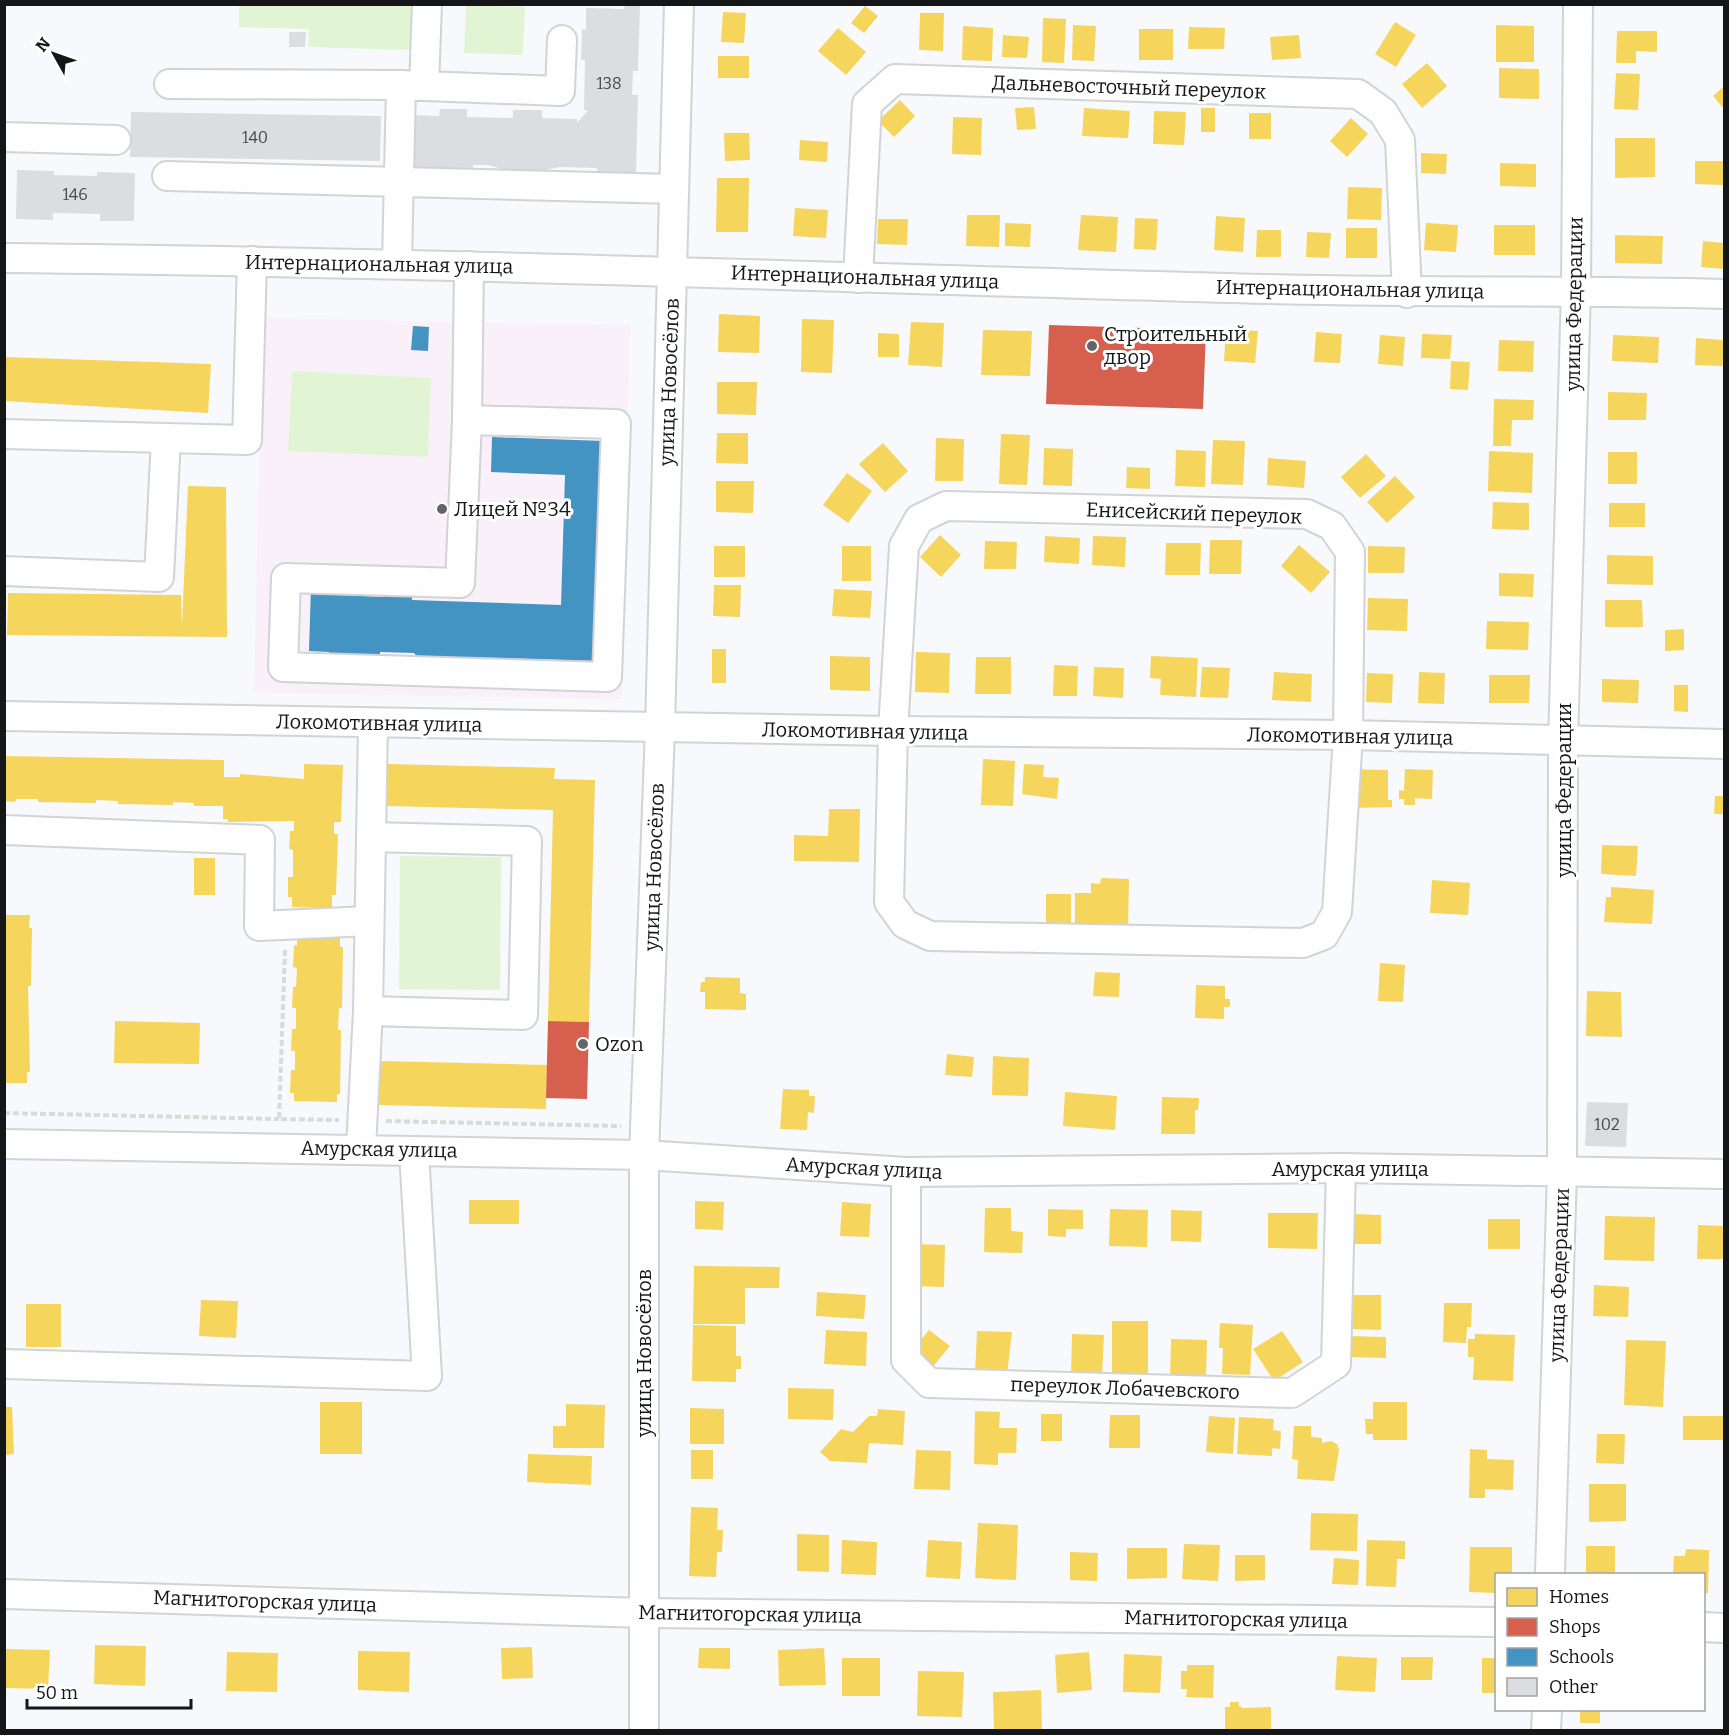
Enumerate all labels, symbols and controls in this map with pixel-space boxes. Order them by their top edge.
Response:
north arrow [24,24,84,84]
text: N [32,34,54,56]
street label: Дальневосточный переулок [992,70,1267,104]
house number: 138 [596,74,622,93]
house number: 140 [242,128,268,147]
house number: 146 [62,185,88,204]
street label: улица Федерации [1560,217,1588,392]
street label: Интернациональная улица [245,250,513,278]
street label: Интернациональная улица [730,260,1000,294]
street label: Интернациональная улица [1216,275,1484,303]
street label: улица Новосёлов [654,298,684,467]
place label: Строительный двор [1104,322,1247,369]
marker: Строительный двор [1085,339,1099,353]
place label: Лицей №34 [454,497,571,521]
street label: Енисейский переулок [1086,497,1303,529]
marker: Лицей №34 [435,502,449,516]
street label: улица Федерации [1552,703,1576,878]
street label: Локомотивная улица [276,709,482,737]
street label: Локомотивная улица [762,717,968,745]
street label: Локомотивная улица [1247,722,1453,750]
street label: улица Новосёлов [639,783,669,952]
place label: Ozon [595,1032,644,1056]
marker: Ozon [576,1037,590,1051]
house number: 102 [1594,1115,1620,1134]
street label: Амурская улица [300,1136,458,1162]
street label: Амурская улица [785,1152,943,1184]
street label: Амурская улица [1271,1157,1429,1181]
street label: улица Федерации [1544,1187,1574,1364]
street label: улица Новосёлов [632,1269,656,1438]
street label: переулок Лобачевского [1010,1372,1240,1404]
legend [1495,1573,1705,1711]
street label: Магнитогорская улица [153,1585,377,1617]
text: Homes [1549,1586,1609,1608]
street label: Магнитогорская улица [638,1600,862,1628]
street label: Магнитогорская улица [1124,1605,1348,1633]
text: Shops [1549,1616,1601,1638]
text: Schools [1549,1646,1614,1668]
scale bar [27,1672,190,1710]
text: Other [1549,1676,1598,1698]
text: 50 m [36,1682,78,1704]

